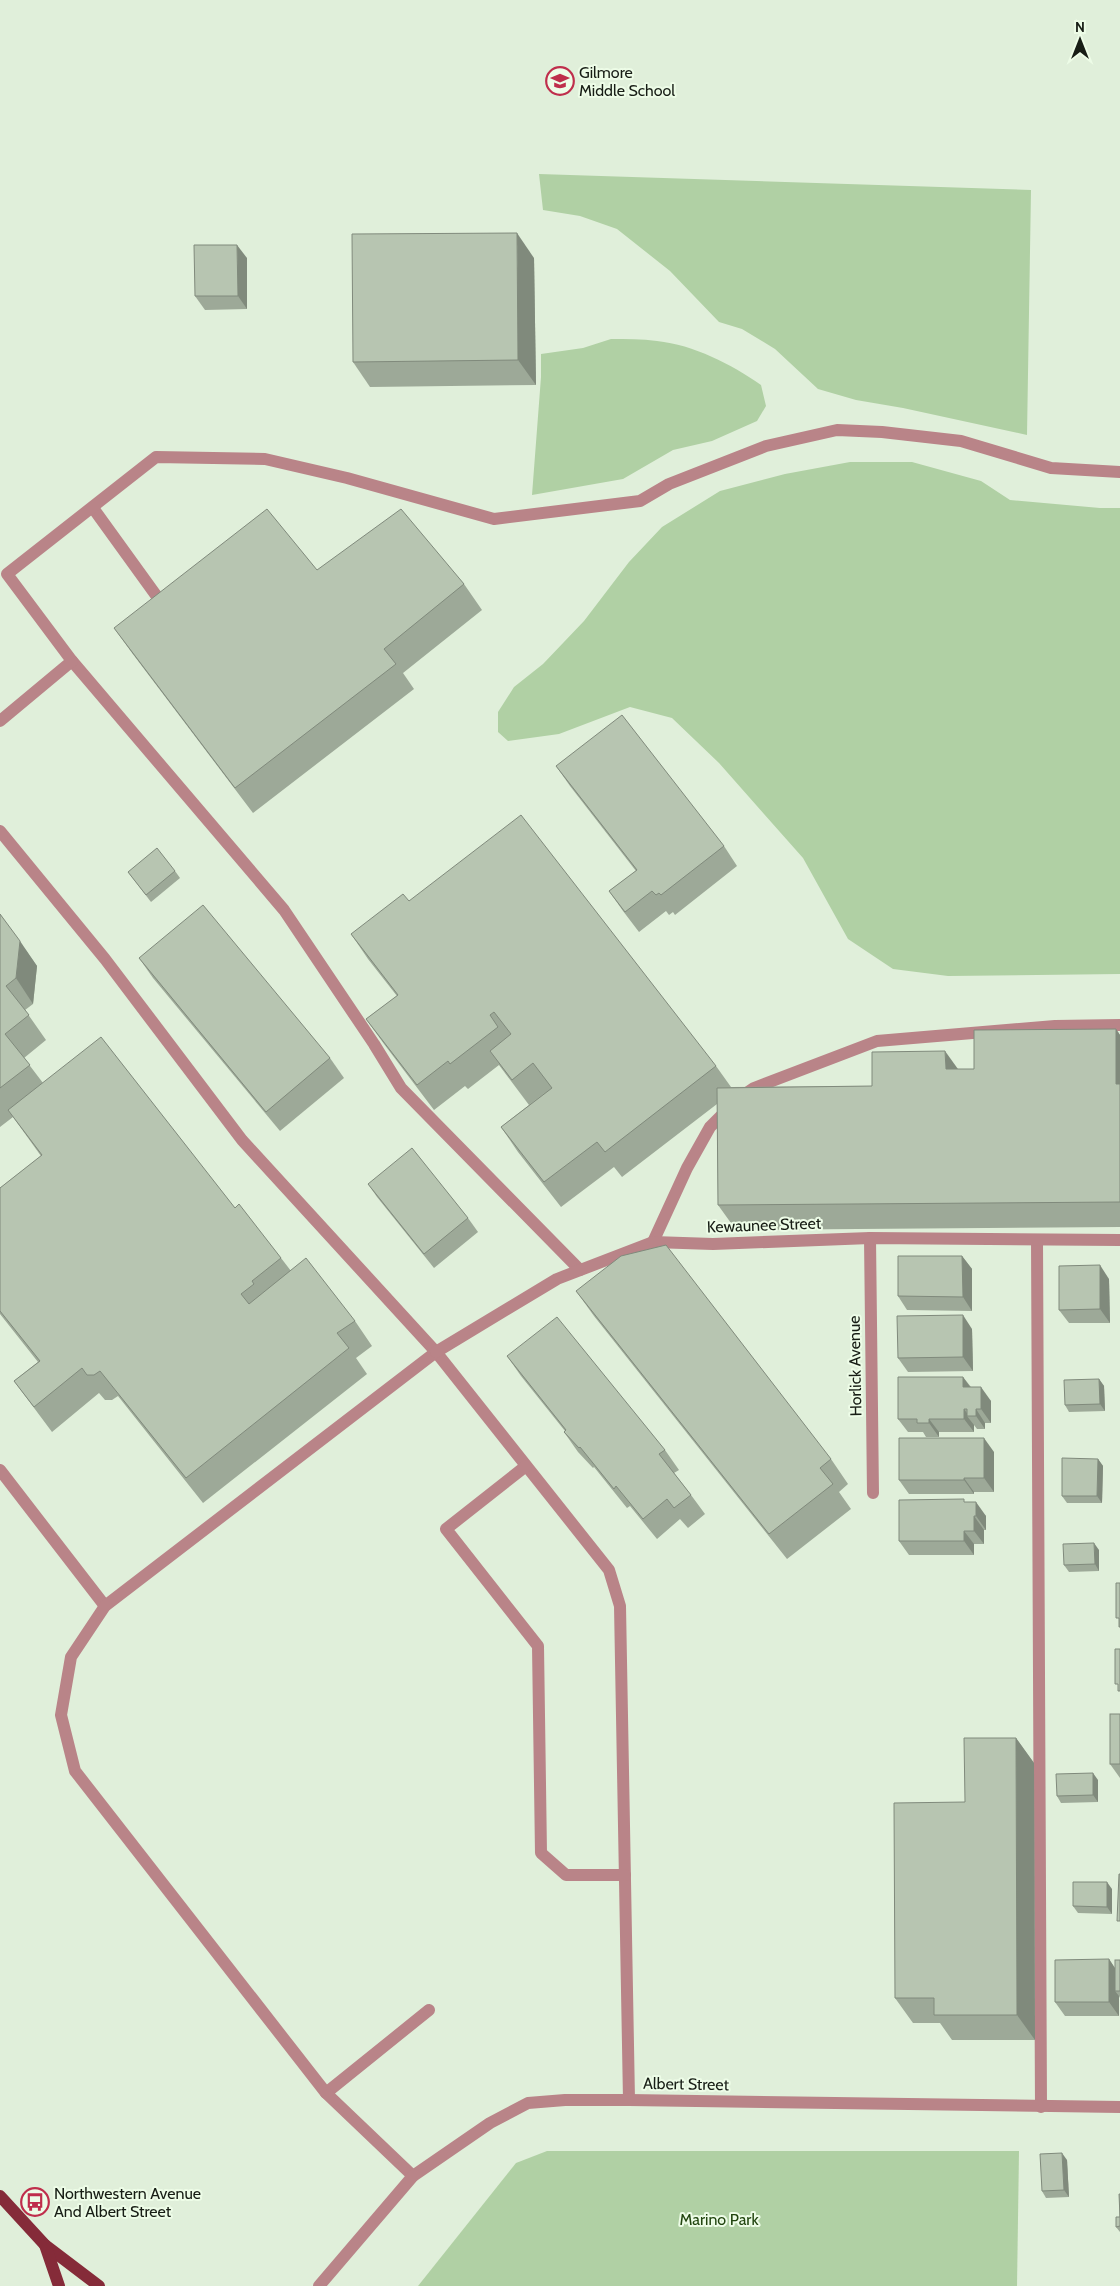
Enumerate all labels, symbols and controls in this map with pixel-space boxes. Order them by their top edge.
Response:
north arrow [1055,15,1105,65]
text: N [1075,18,1085,36]
place label: Gilmore Middle School [579,63,675,100]
school or university icon: Gilmore Middle School [545,66,575,96]
street label: Kewaunee Street [707,1213,822,1236]
street label: Horlick Avenue [845,1315,865,1417]
street label: Albert Street [643,2074,730,2094]
place label: Northwestern Avenue And Albert Street [54,2184,201,2221]
bus stop icon: Northwestern Avenue And Albert Street [20,2187,50,2217]
park label: Marino Park [679,2210,759,2229]

